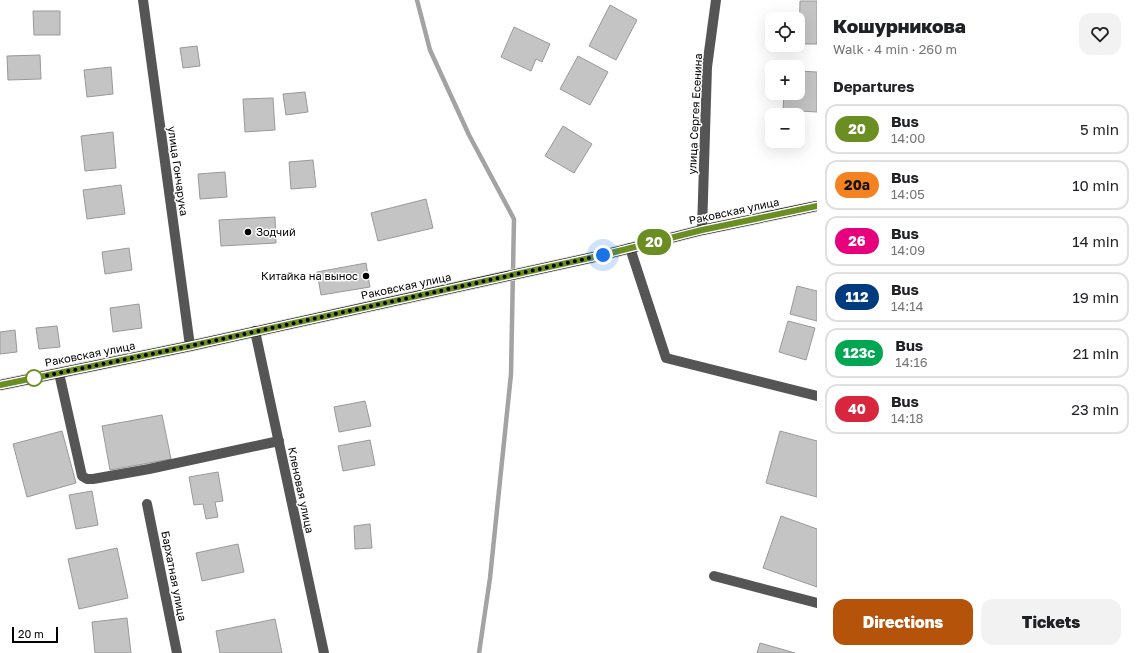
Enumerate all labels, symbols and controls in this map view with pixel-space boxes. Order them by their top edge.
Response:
map controls [765,12,805,148]
button: locate [765,12,805,52]
button: heart [1079,13,1121,55]
text: Кошурникова [833,14,966,37]
text: Walk · 4 min · 260 m [833,41,957,57]
street label: улица Сергея Есенина [685,53,704,175]
button: + [765,60,805,100]
text: Departures [833,77,914,95]
button: − [765,108,805,148]
text: Bus [891,112,919,130]
text: 20 [848,120,866,137]
text: 5 min [1080,120,1119,138]
street label: улица Гончарука [166,125,191,217]
text: 14:00 [891,130,925,146]
text: Bus [891,168,919,186]
text: 20а [844,176,870,193]
text: 10 min [1072,176,1119,194]
text: 14:05 [891,186,925,202]
street label: Раковская улица [688,195,780,226]
text: Bus [891,224,919,242]
place label: Зодчий [256,225,296,238]
marker: Зодчий [243,227,253,237]
line badge: 20 [636,229,672,255]
text: 26 [848,232,866,249]
text: 14 min [1072,232,1119,250]
text: 20 [645,233,663,250]
text: 14:09 [891,242,925,258]
your location [593,245,613,265]
place label: Китайка на вынос [261,269,358,282]
street label: Раковская улица [360,270,452,301]
marker: Китайка на вынос [361,271,371,281]
text: Bus [891,280,919,298]
text: 112 [846,288,868,305]
text: 19 min [1072,288,1119,306]
text: 14:14 [891,298,923,314]
text: Bus [895,336,923,354]
street label: Раковская улица [44,338,136,369]
text: 123с [843,344,875,361]
text: 21 min [1073,344,1119,362]
text: 14:16 [895,354,928,370]
unlabelled marker [25,369,43,387]
text: Bus [891,392,919,410]
text: 40 [848,400,866,417]
text: 23 min [1071,400,1119,418]
text: 14:18 [891,410,923,426]
street label: Кленовая улица [286,446,317,534]
street label: Бархатная улица [159,530,190,622]
button: Directions [833,599,973,645]
button: Tickets [981,599,1121,645]
scale bar [12,625,58,644]
text: 20 m [18,627,44,640]

